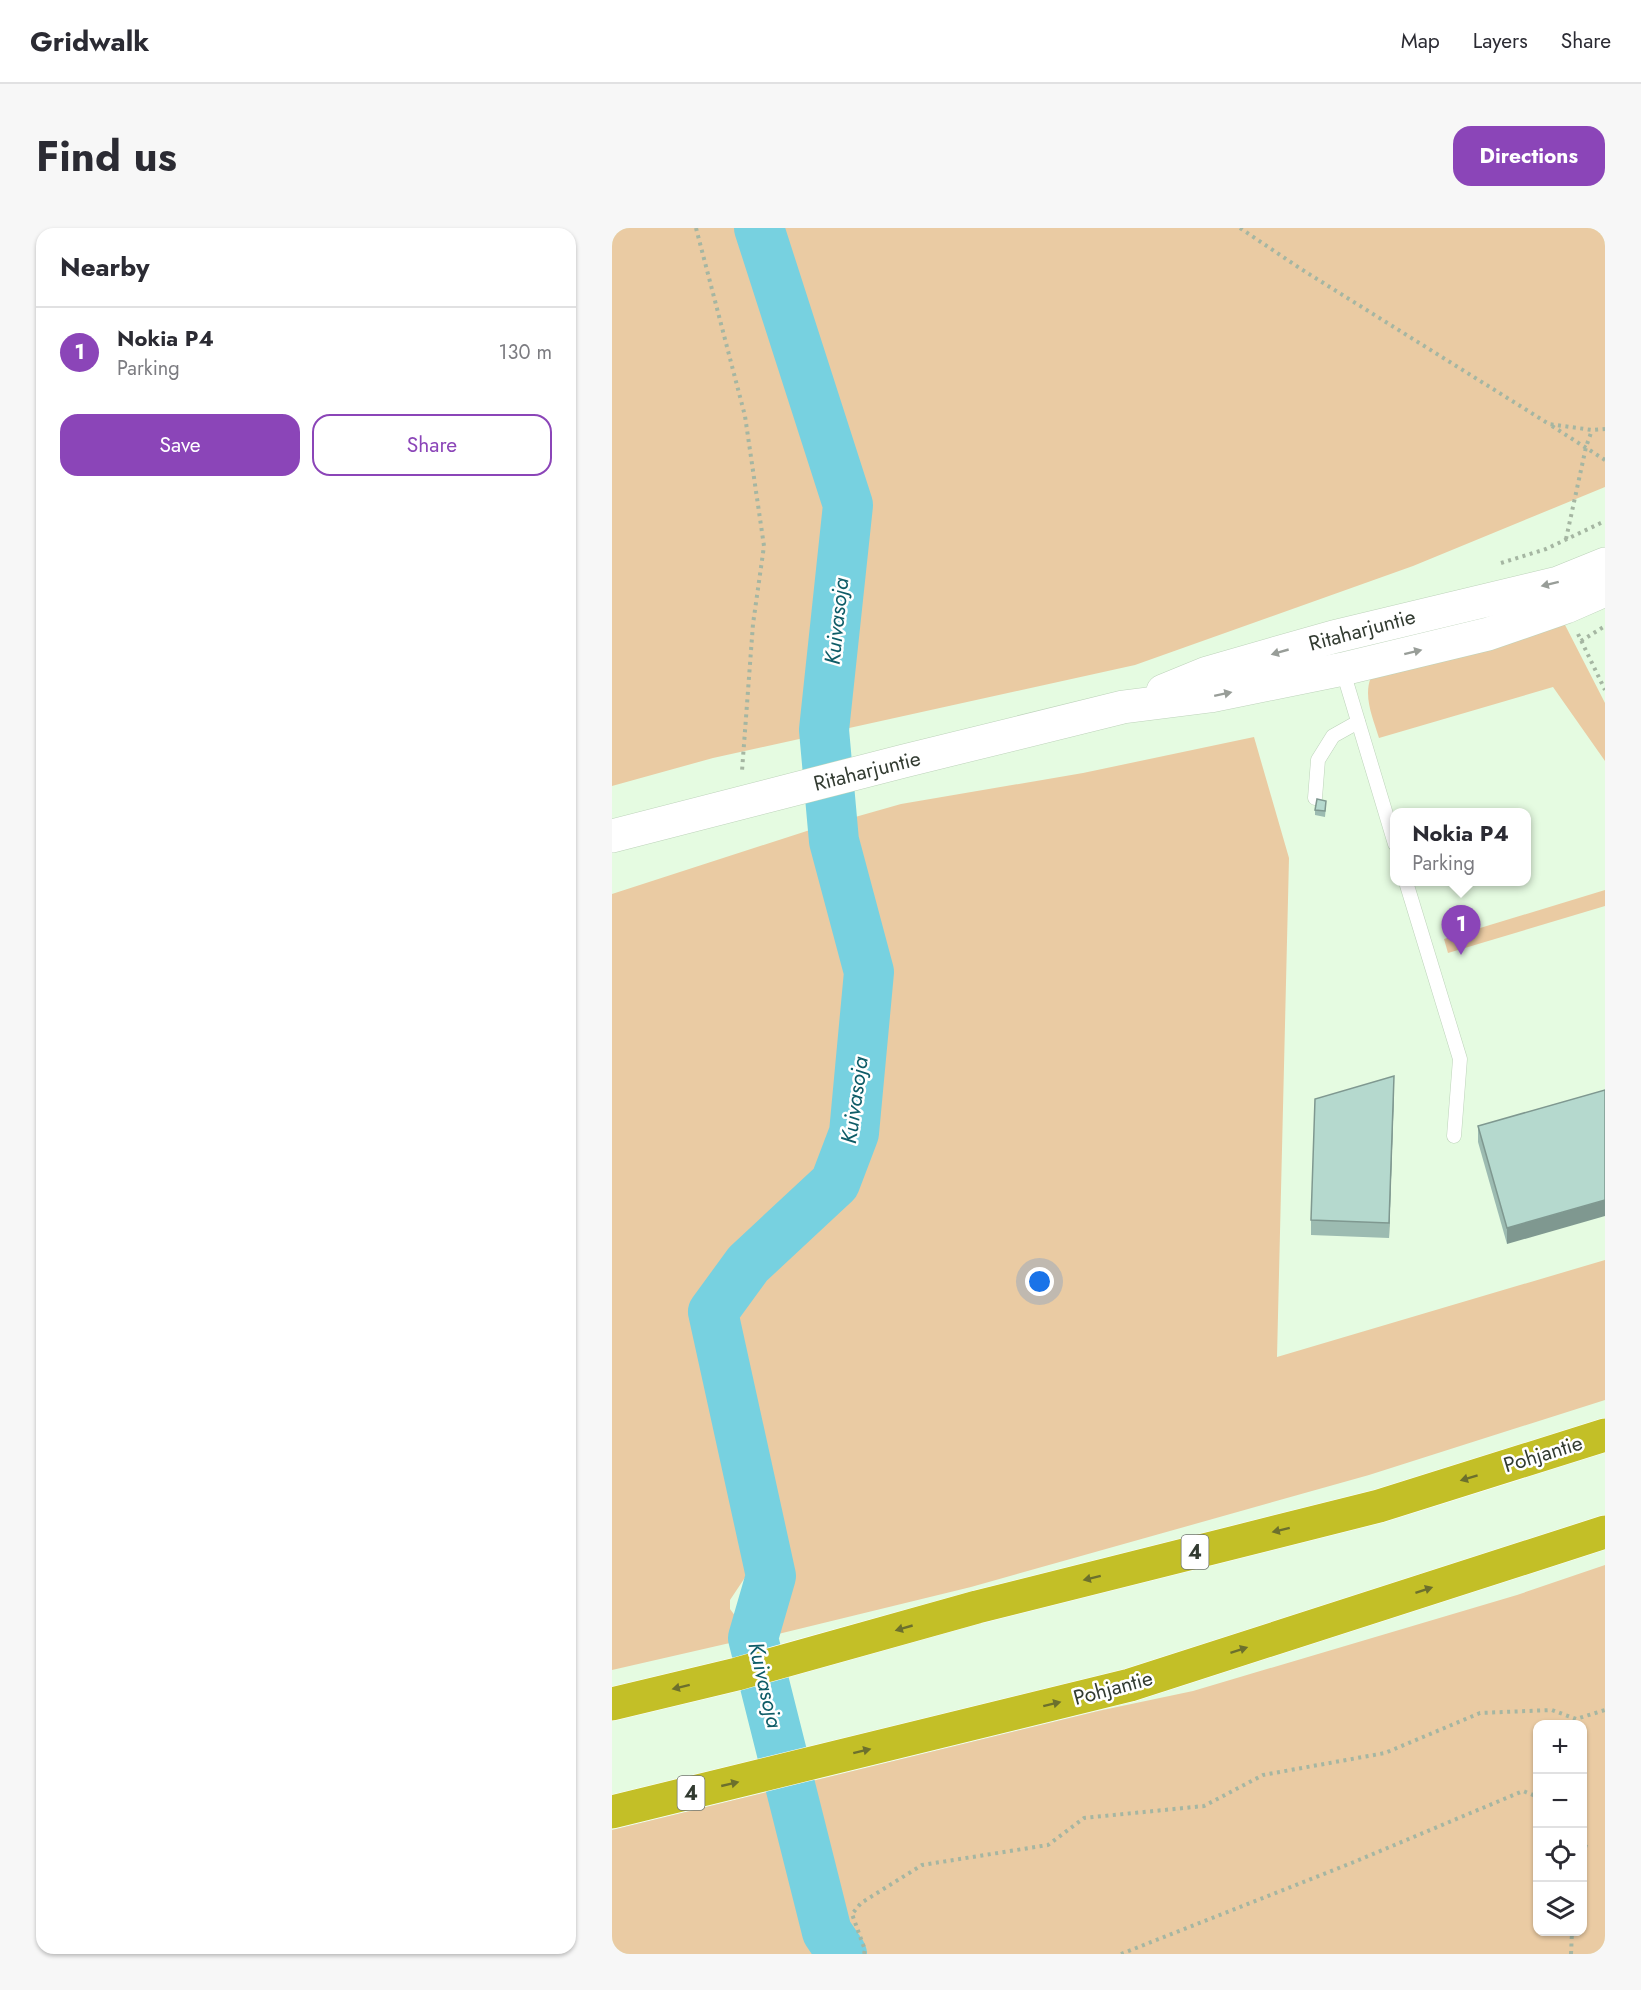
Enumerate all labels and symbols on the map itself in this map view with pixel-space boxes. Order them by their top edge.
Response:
water label: Kuivasoja [816,576,856,666]
one-way arrow [1541,580,1559,590]
street label: Ritaharjuntie [1305,601,1419,659]
one-way arrow [1404,647,1422,657]
one-way arrow [1271,648,1289,657]
one-way arrow [1213,689,1232,698]
street label: Ritaharjuntie [810,743,924,799]
pin: 1 [1442,906,1480,955]
water label: Kuivasoja [832,1054,876,1146]
your location [1025,1267,1054,1296]
street label: Pohjantie [1500,1428,1586,1480]
one-way arrow [1460,1473,1478,1483]
one-way arrow [1272,1526,1291,1536]
road number: 4 [1182,1535,1208,1569]
one-way arrow [1083,1574,1102,1584]
one-way arrow [1416,1585,1434,1595]
one-way arrow [895,1624,913,1633]
water label: Kuivasoja [741,1639,791,1731]
one-way arrow [1230,1645,1248,1654]
street label: Pohjantie [1070,1663,1156,1713]
one-way arrow [671,1683,690,1693]
one-way arrow [1042,1699,1061,1709]
one-way arrow [853,1746,872,1756]
road number: 4 [678,1776,704,1810]
one-way arrow [721,1779,740,1788]

